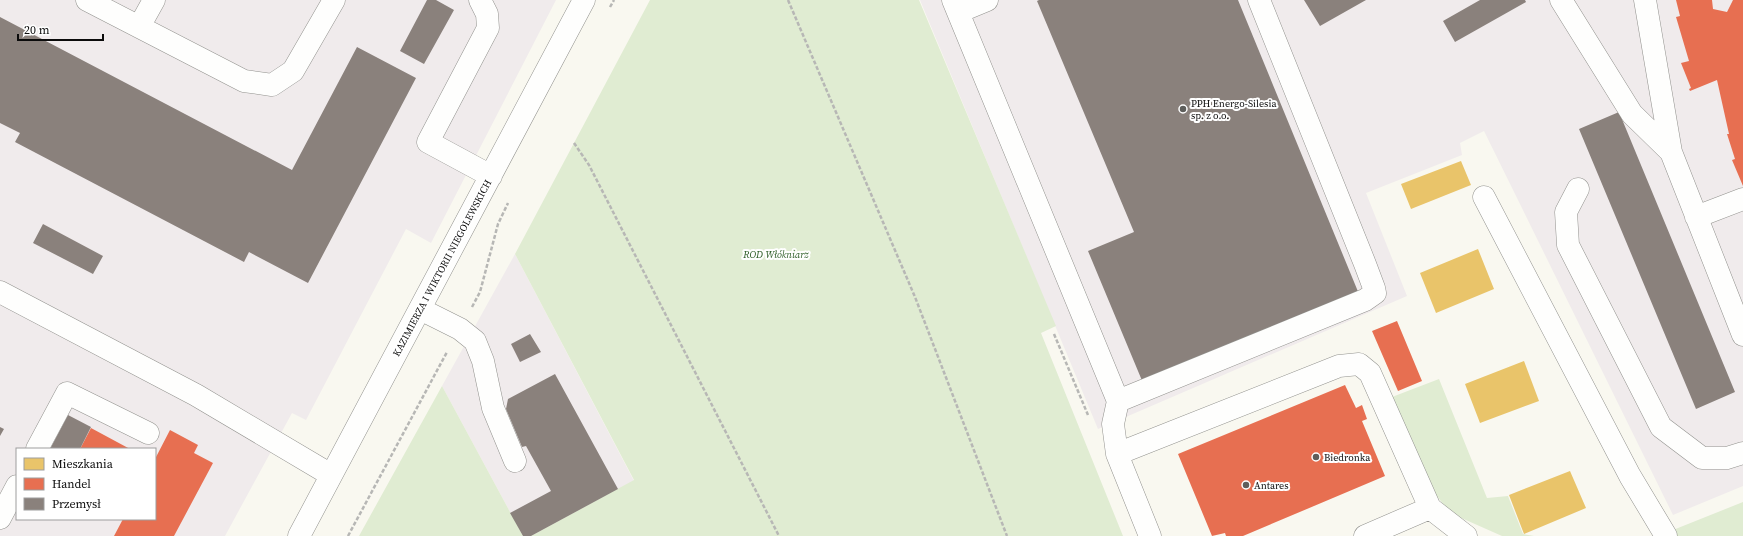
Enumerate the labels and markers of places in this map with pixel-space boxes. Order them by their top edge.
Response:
place label: PPH Energo-Silesia sp. z o.o. [1191,97,1277,122]
marker: PPH Energo-Silesia sp. z o.o. [1178,104,1188,114]
place label: Biedronka [1324,451,1371,464]
marker: Biedronka [1311,452,1321,462]
place label: Antares [1254,479,1289,492]
marker: Antares [1241,480,1251,490]

